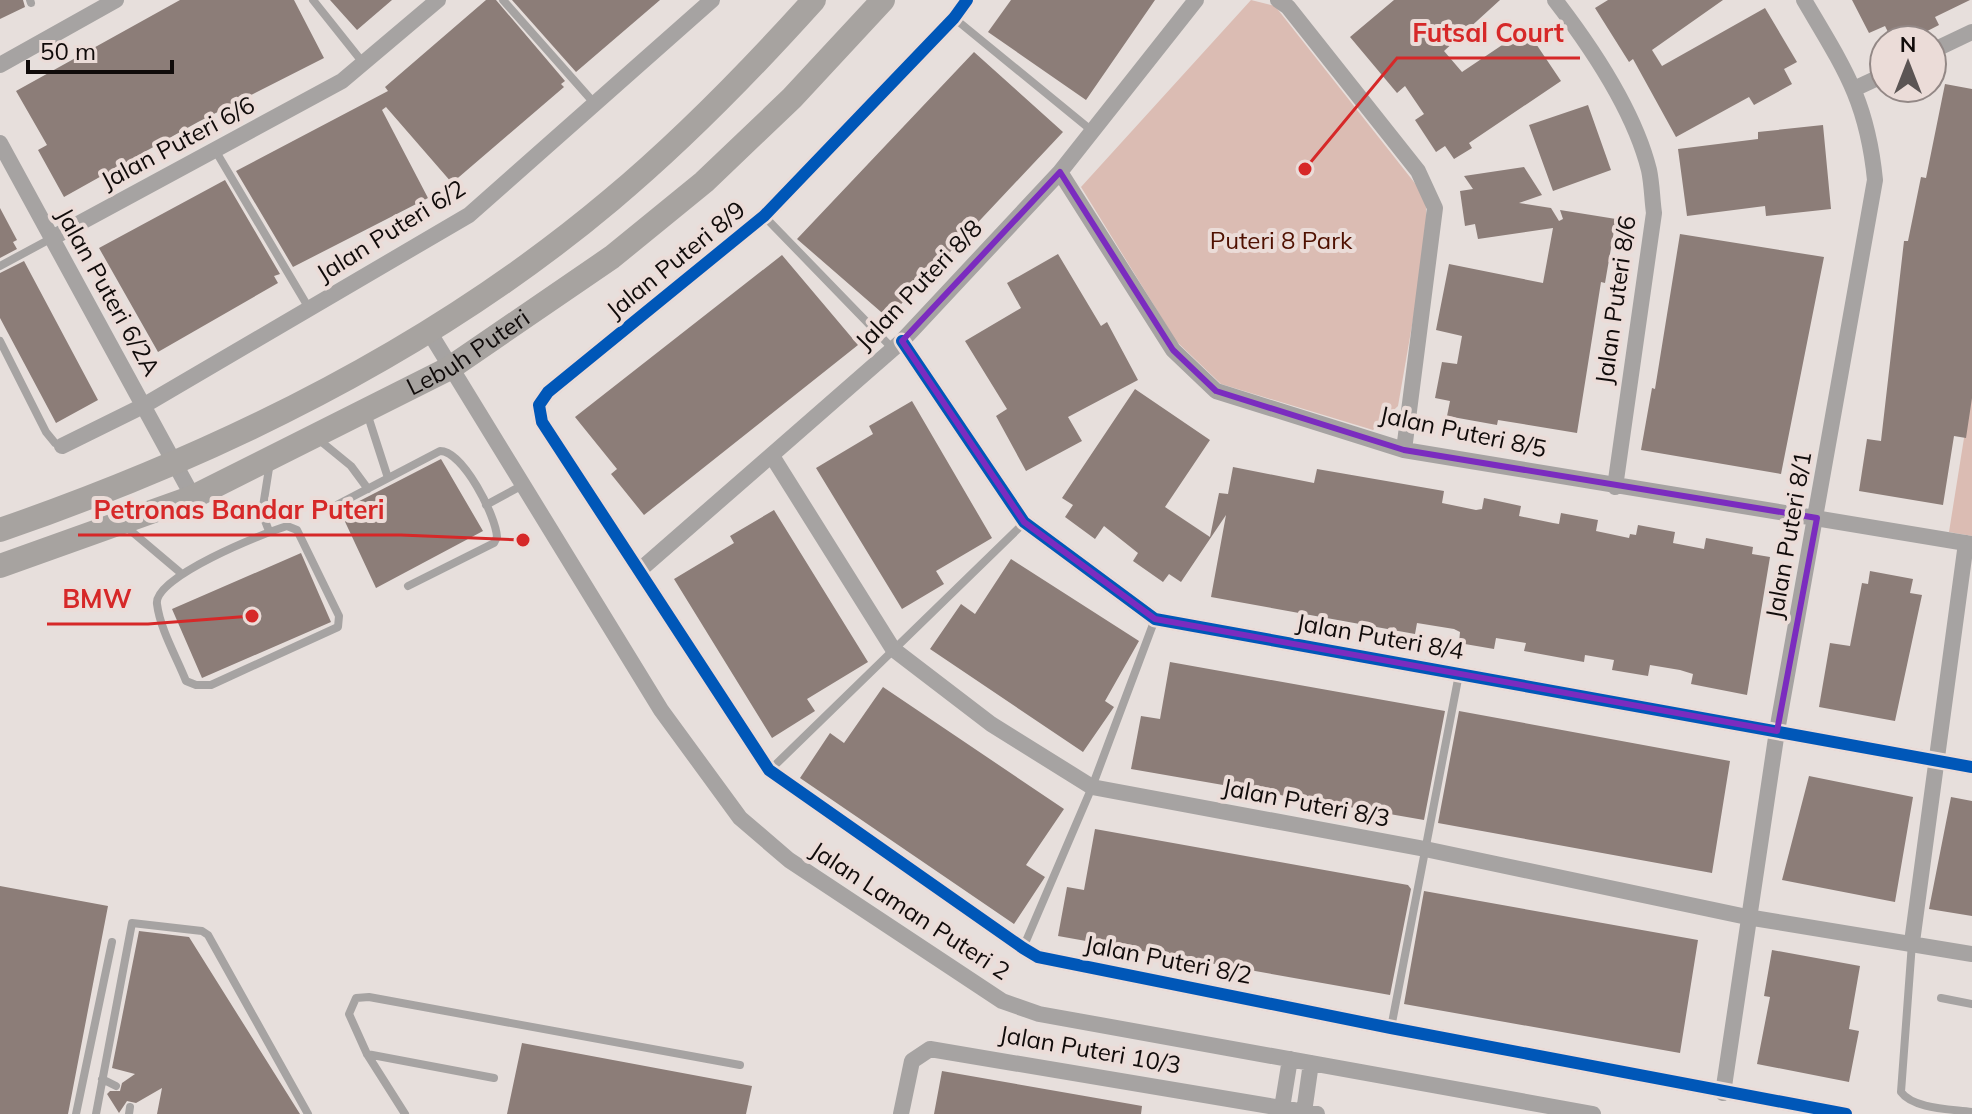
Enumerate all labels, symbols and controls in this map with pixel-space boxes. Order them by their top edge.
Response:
callout: Futsal Court [1397,8,1580,58]
text: Futsal Court [1412,16,1564,49]
scale bar [28,24,172,74]
north arrow [1868,24,1948,104]
text: N [1900,30,1916,58]
text: 50 m [40,36,96,66]
street label: Jalan Puteri 6/6 [96,89,260,195]
street label: Jalan Puteri 6/2 [311,172,470,288]
street label: Jalan Puteri 8/9 [600,194,751,324]
street label: Jalan Puteri 6/2A [50,202,168,381]
street label: Jalan Puteri 8/8 [849,213,988,356]
street label: Jalan Puteri 8/6 [1588,214,1642,386]
park label: Puteri 8 Park [1210,225,1353,255]
street label: Lebuh Puteri [401,302,535,401]
street label: Jalan Puteri 8/5 [1377,399,1549,463]
street label: Jalan Puteri 8/1 [1759,449,1818,621]
callout: Petronas Bandar Puteri [78,485,401,535]
text: Petronas Bandar Puteri [94,493,384,526]
callout: BMW [47,574,148,624]
text: BMW [62,582,132,615]
street label: Jalan Puteri 8/4 [1294,607,1466,666]
street label: Jalan Puteri 8/3 [1220,771,1392,833]
street label: Jalan Laman Puteri 2 [805,834,1016,986]
street label: Jalan Puteri 8/2 [1082,928,1254,990]
street label: Jalan Puteri 10/3 [997,1018,1183,1080]

